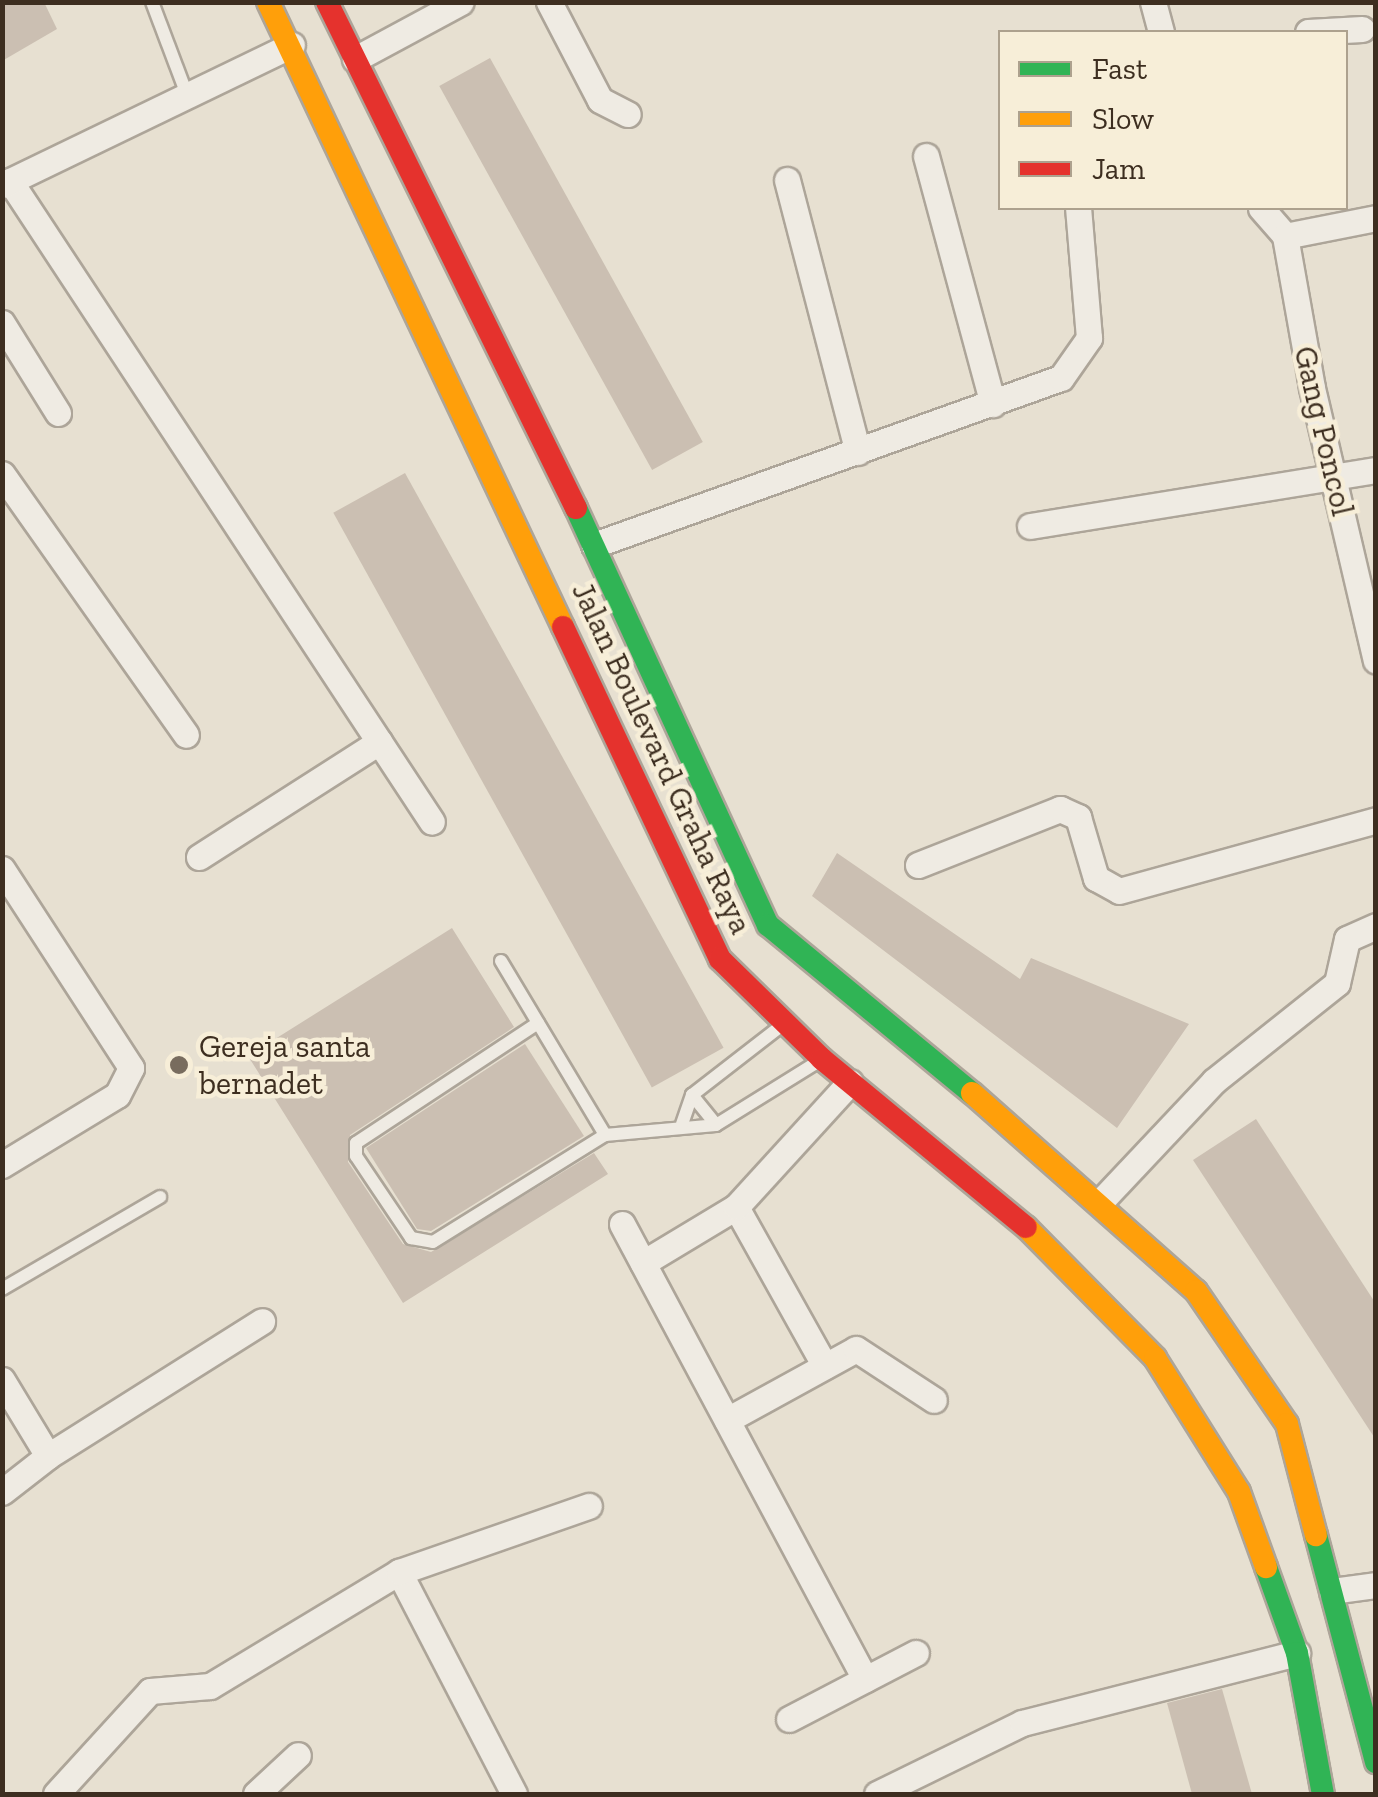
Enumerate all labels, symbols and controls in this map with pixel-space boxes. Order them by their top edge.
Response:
legend [998,30,1348,210]
text: Fast [1092,51,1147,87]
text: Slow [1092,101,1154,137]
text: Jam [1092,151,1145,187]
street label: Gang Poncol [1286,342,1362,520]
street label: Jalan Boulevard Graha Raya [564,576,760,940]
place label: Gereja santa bernadet [199,1028,371,1103]
marker: Gereja santa bernadet [168,1054,190,1076]

